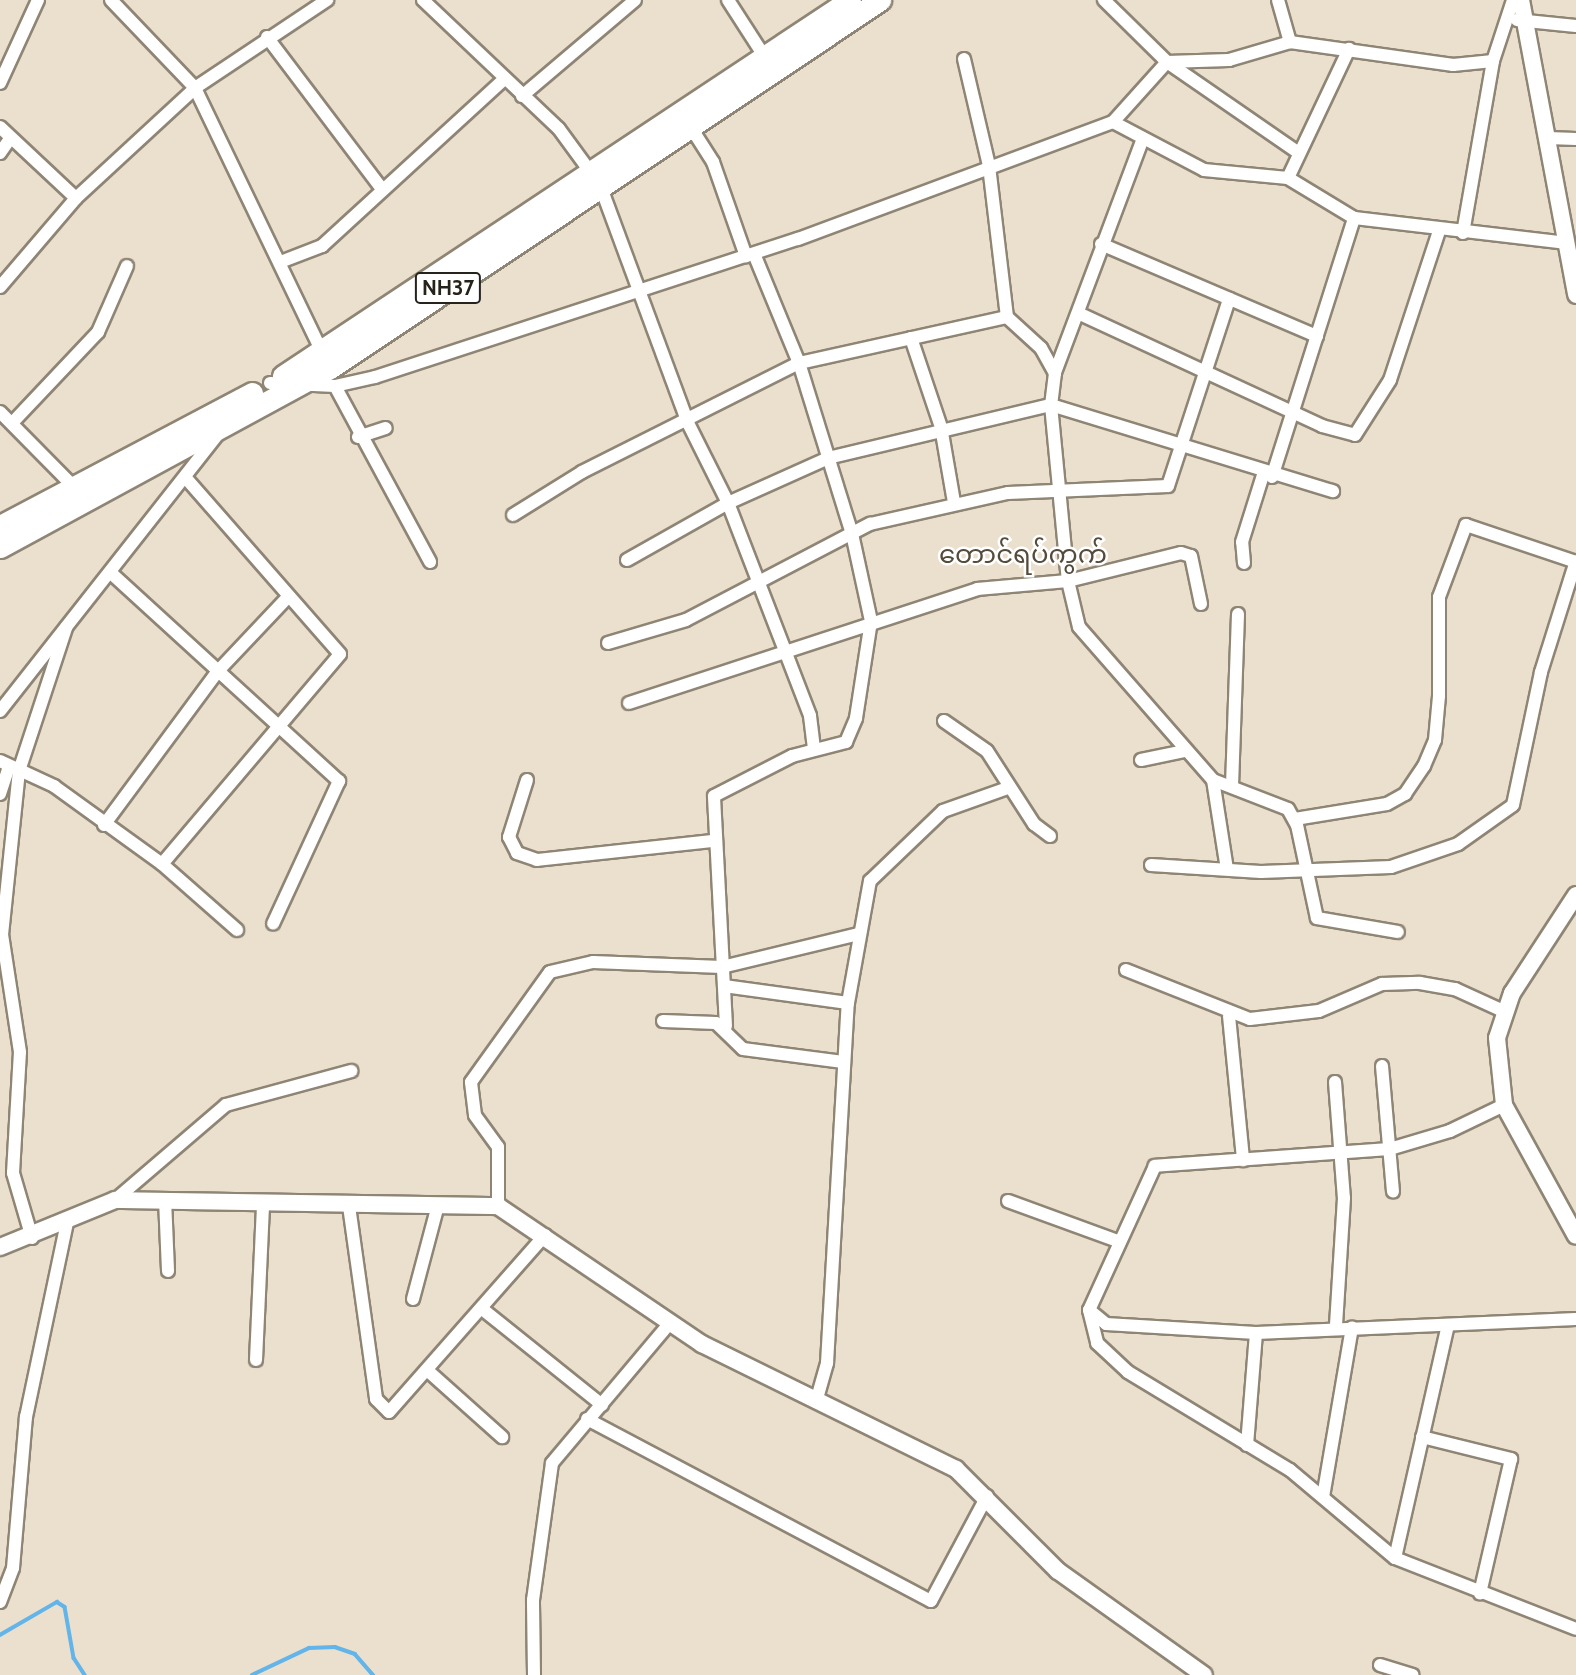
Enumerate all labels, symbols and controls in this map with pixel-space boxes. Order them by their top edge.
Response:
road number: NH37 [415,270,481,306]
district label: တောင်ရပ်ကွက် [939,539,1107,571]

